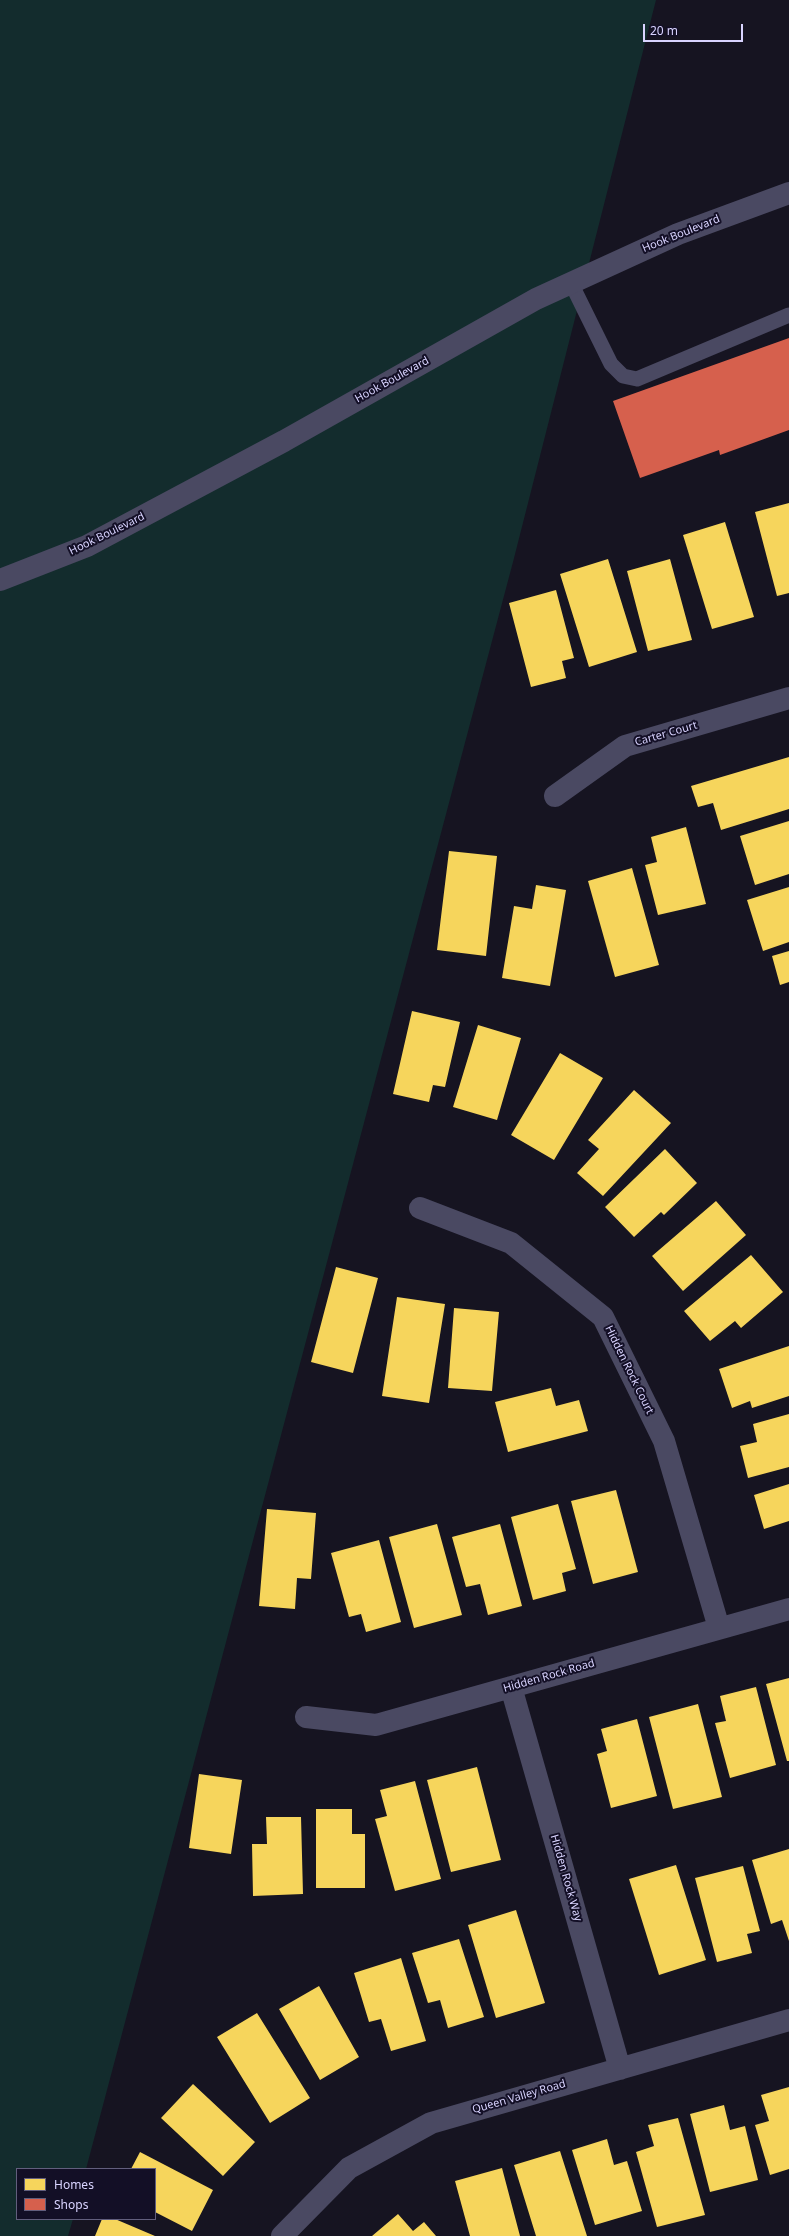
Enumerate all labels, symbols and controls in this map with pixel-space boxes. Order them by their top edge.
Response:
scale bar [645,16,745,42]
text: 20 m [650,22,678,39]
street label: Hook Boulevard [640,212,722,256]
street label: Hook Boulevard [353,354,431,406]
street label: Hook Boulevard [67,510,147,558]
street label: Carter Court [633,719,699,749]
street label: Hidden Rock Court [602,1324,656,1416]
street label: Hidden Rock Road [502,1657,596,1695]
street label: Hidden Rock Way [547,1833,585,1923]
street label: Queen Valley Road [471,2077,567,2117]
legend [16,2168,156,2220]
text: Homes [54,2176,94,2193]
text: Shops [54,2196,88,2213]

